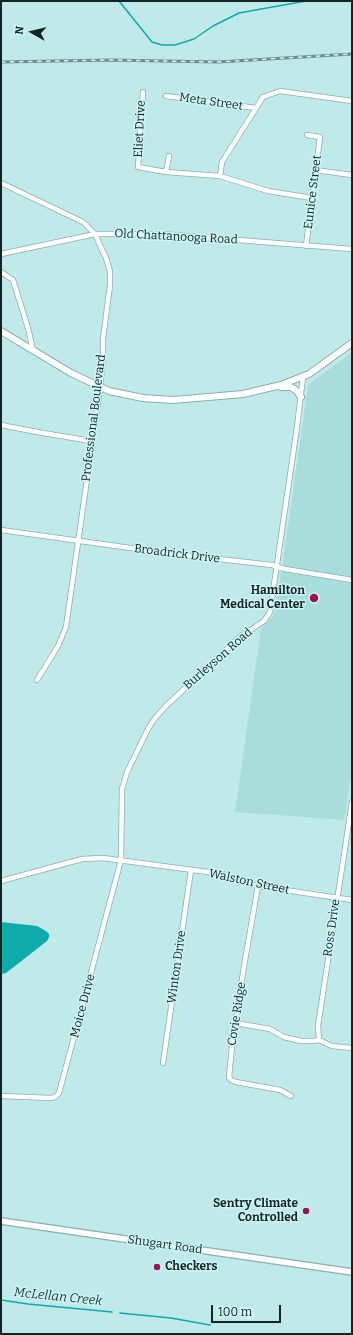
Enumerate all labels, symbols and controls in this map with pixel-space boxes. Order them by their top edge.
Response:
north arrow [12,12,52,52]
text: N [13,25,27,35]
street label: Meta Street [178,90,244,114]
street label: Eliet Drive [131,100,149,158]
street label: Eunice Street [301,154,325,230]
street label: Old Chattanooga Road [114,227,238,247]
street label: Professional Boulevard [79,354,109,482]
street label: Broadrick Drive [133,542,221,566]
place label: Hamilton Medical Center [220,584,305,612]
marker: Hamilton Medical Center [308,592,320,604]
street label: Burleyson Road [181,625,255,693]
street label: Walston Street [207,866,291,898]
street label: Ross Drive [321,898,343,958]
street label: Winton Drive [165,930,189,1004]
street label: Moice Drive [68,973,98,1039]
street label: Covie Ridge [225,981,249,1047]
place label: Sentry Climate Controlled [213,1197,298,1225]
marker: Sentry Climate Controlled [301,1206,311,1216]
street label: Shugart Road [127,1233,203,1257]
place label: Checkers [165,1260,217,1274]
marker: Checkers [152,1262,162,1272]
water label: McLellan Creek [13,1285,103,1309]
scale bar [213,1297,283,1323]
text: 100 m [218,1305,252,1319]

